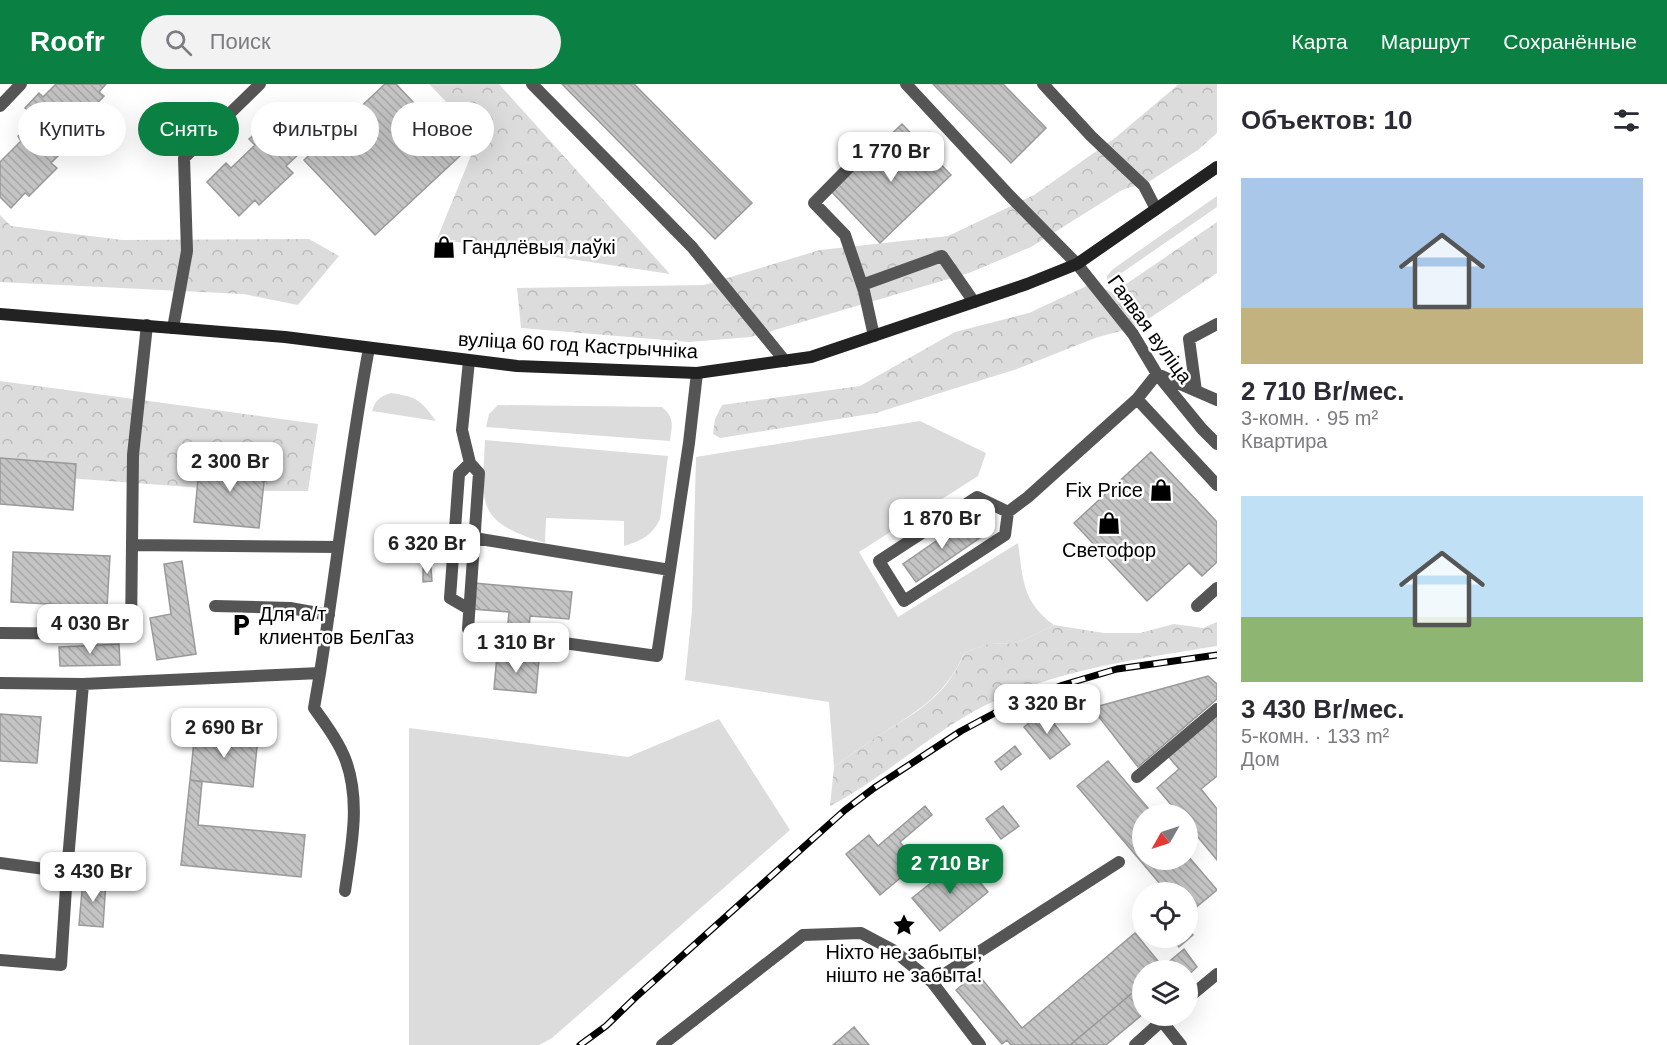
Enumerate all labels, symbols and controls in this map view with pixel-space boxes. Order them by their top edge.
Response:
search box [141,15,561,69]
text: Roofr [30,26,105,57]
icon: search [162,26,195,59]
text: Поиск [210,29,271,54]
text: Карта [1292,30,1348,53]
text: Маршрут [1381,30,1470,53]
text: Сохранённые [1503,30,1637,53]
chip: Купить [18,102,126,156]
chip: Снять [138,102,239,156]
chip: Фильтры [251,102,379,156]
chip: Новое [391,102,494,156]
icon: filters [1610,104,1643,137]
text: Объектов: 10 [1241,105,1412,135]
pin: 1 770 Br [829,132,953,183]
text: 1 770 Br [852,140,930,162]
icon: home [1388,217,1496,325]
shop icon: Гандлёвыя лаўкі [431,234,457,260]
place label: Гандлёвыя лаўкі [462,236,616,258]
street label: Гаявая вуліца [1103,271,1197,388]
street label: вуліца 60 год Кастрычніка [457,328,699,362]
text: 2 710 Br/мес. [1241,376,1404,406]
text: 3-комн. · 95 m² [1241,407,1378,429]
text: Квартира [1241,430,1327,452]
pin: 2 300 Br [168,442,292,493]
text: 2 300 Br [191,450,269,472]
shop icon: Fix Price [1148,477,1174,503]
place label: Fix Price [1065,479,1143,501]
pin: 1 870 Br [880,499,1004,550]
text: 1 870 Br [903,507,981,529]
shop icon: Светофор [1096,510,1122,536]
pin: 6 320 Br [365,524,489,575]
text: 6 320 Br [388,532,466,554]
icon: home [1388,535,1496,643]
place label: Светофор [1062,539,1156,561]
place label: Для а/т клиентов БелГаз [259,603,414,648]
pin: 4 030 Br [28,604,152,655]
text: 4 030 Br [51,612,129,634]
parking icon: Для а/т клиентов БелГаз [228,612,254,638]
pin: 1 310 Br [454,623,578,674]
text: 1 310 Br [477,631,555,653]
pin: 3 320 Br [985,684,1109,735]
text: 3 320 Br [1008,692,1086,714]
text: 3 430 Br/мес. [1241,694,1404,724]
pin: 2 690 Br [162,708,286,759]
text: 2 690 Br [185,716,263,738]
text: 5-комн. · 133 m² [1241,725,1389,747]
text: Дом [1241,748,1280,770]
north arrow [1132,804,1198,870]
map controls [1132,804,1198,1026]
pin: 2 710 Br [888,844,1012,895]
pin: 3 430 Br [31,852,155,903]
text: 2 710 Br [911,852,989,874]
text: 3 430 Br [54,860,132,882]
button: locate [1132,882,1198,948]
place icon: Ніхто не забыты, нішто не забыта! [891,912,917,938]
place label: Ніхто не забыты, нішто не забыта! [825,941,983,986]
button: layers [1132,960,1198,1026]

